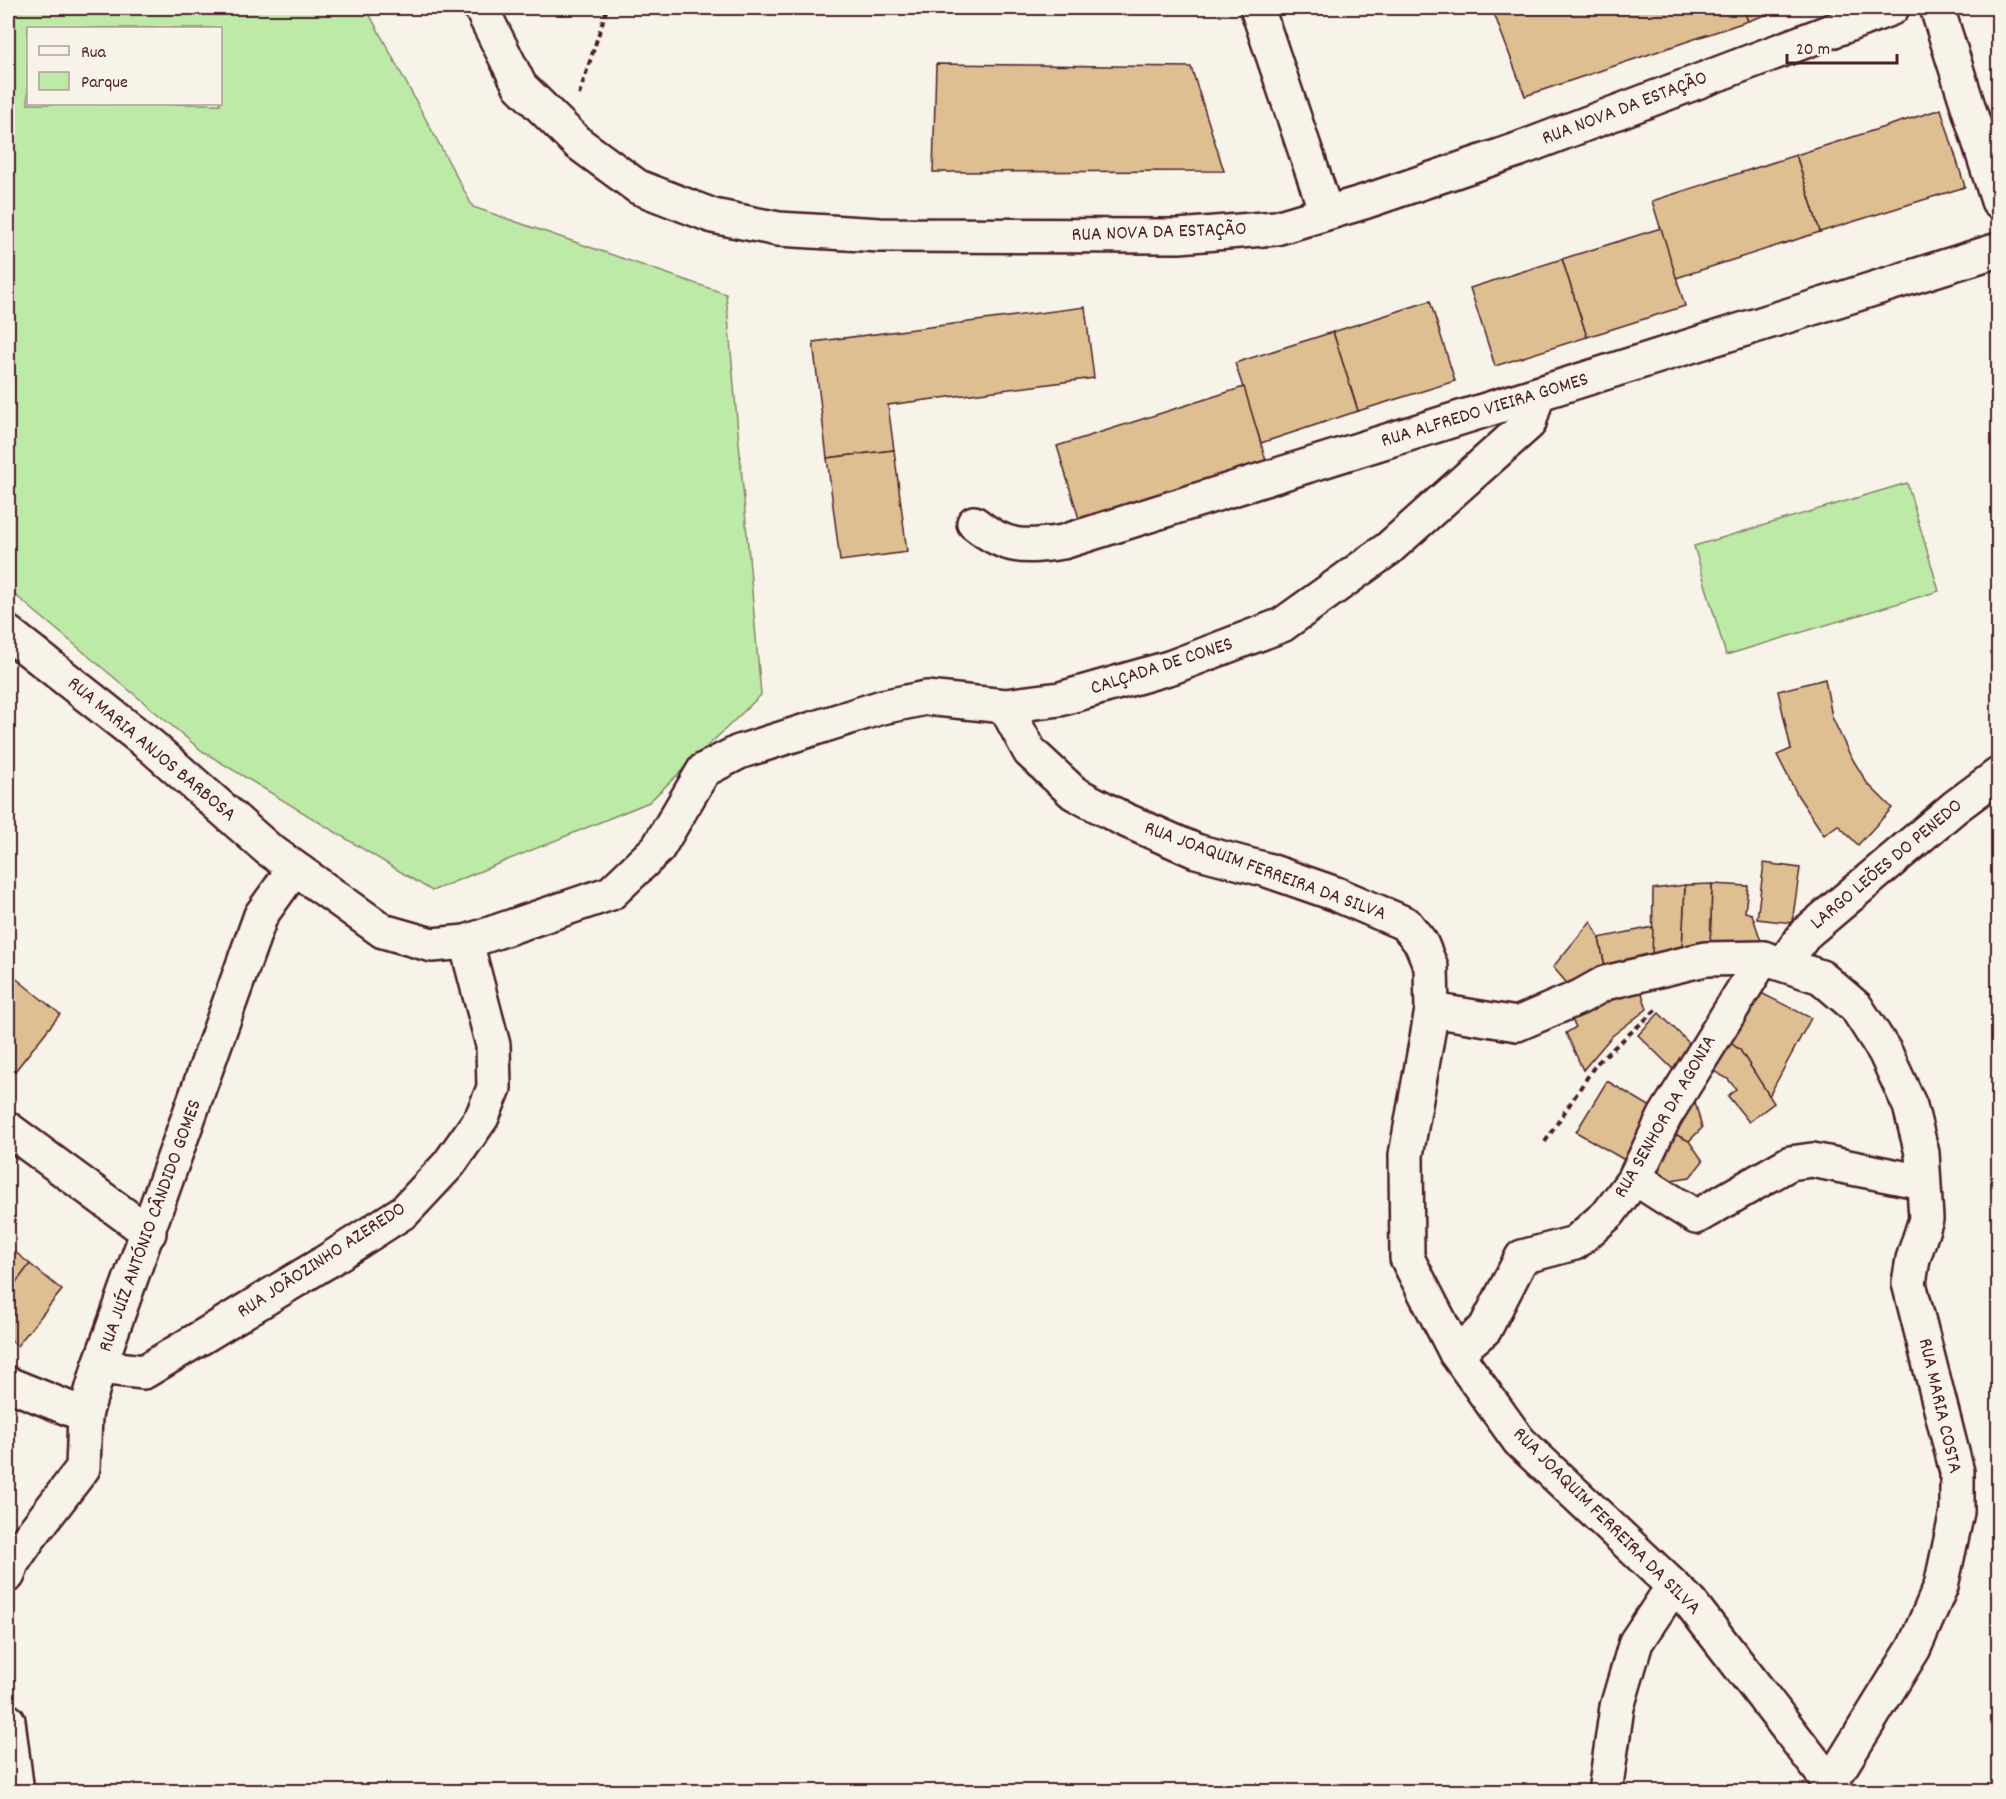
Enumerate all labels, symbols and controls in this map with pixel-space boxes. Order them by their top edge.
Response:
legend [27,27,222,105]
scale bar [1787,27,1896,65]
text: 20 m [1796,38,1830,63]
text: Rua [81,41,107,66]
street label: RUA NOVA DA ESTAÇÃO [1538,65,1712,153]
text: Parque [81,71,128,96]
street label: RUA NOVA DA ESTAÇÃO [1071,216,1247,250]
street label: RUA ALFREDO VIEIRA GOMES [1378,366,1592,456]
street label: CALÇADA DE CONES [1087,631,1237,703]
street label: RUA MARIA ANJOS BARBOSA [61,671,242,829]
street label: LARGO LEÕES DO PENEDO [1805,793,1969,937]
street label: RUA JOAQUIM FERREIRA DA SILVA [1140,815,1390,929]
street label: RUA SENHOR DA AGONIA [1608,1030,1724,1204]
street label: RUA JUÍZ ANTÓNIO CÂNDIDO GOMES [92,1096,210,1356]
street label: RUA JOÃOZINHO AZEREDO [232,1196,412,1326]
street label: RUA MARIA COSTA [1910,1336,1968,1476]
street label: RUA JOAQUIM FERREIRA DA SILVA [1506,1422,1706,1622]

